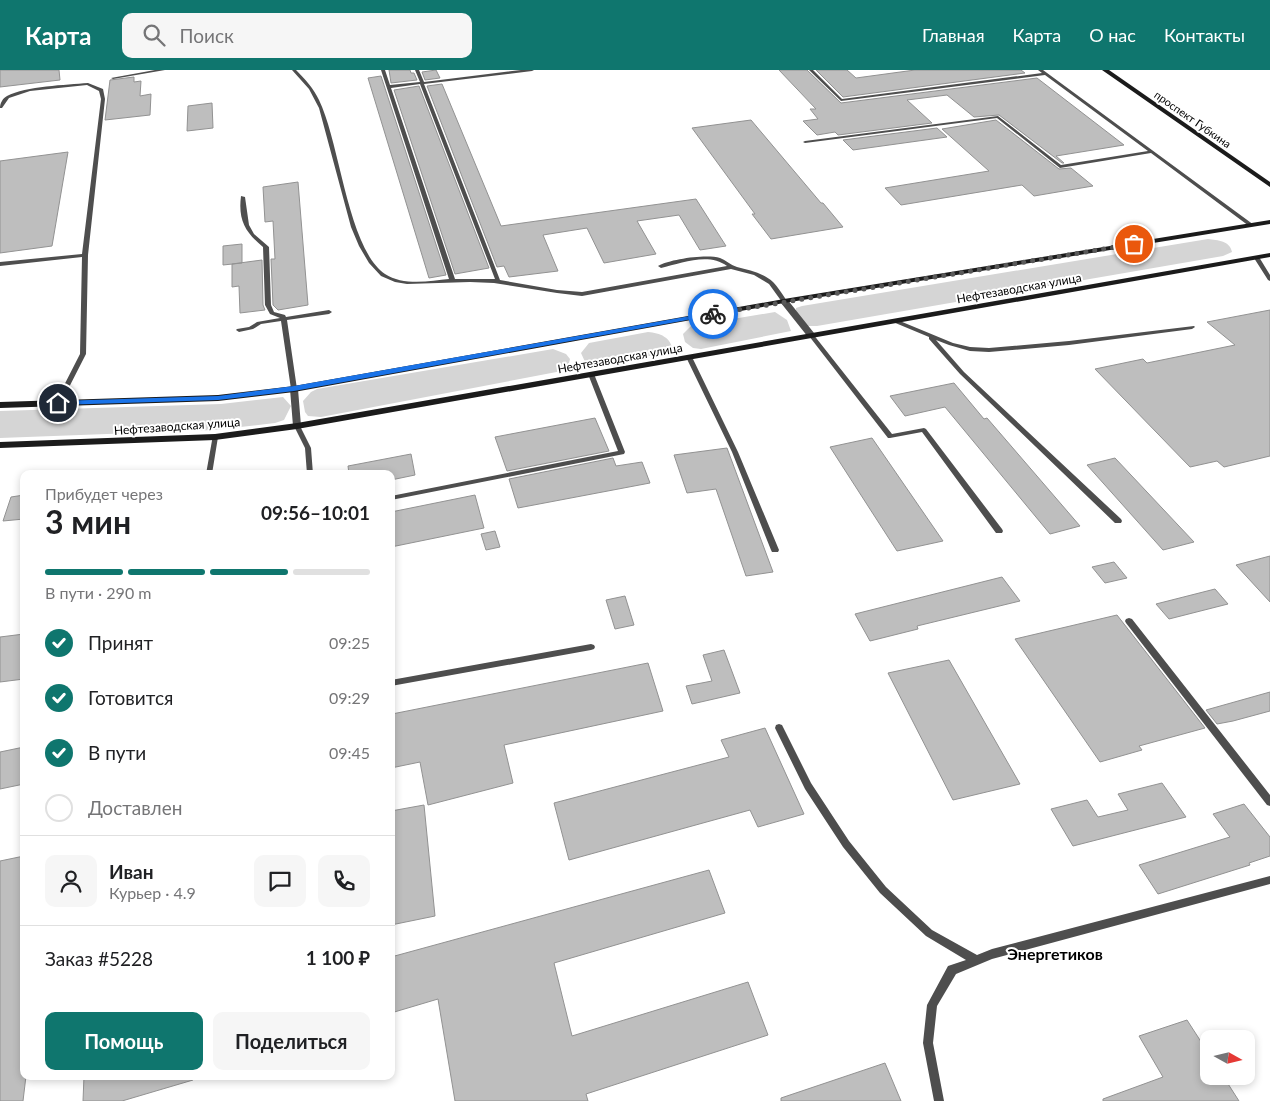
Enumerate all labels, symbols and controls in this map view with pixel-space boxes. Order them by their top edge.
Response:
search box [122,13,472,58]
text: Карта [25,21,92,50]
icon: search [140,21,168,49]
text: Поиск [180,24,234,47]
text: Главная [922,24,985,46]
text: Карта [1013,24,1061,46]
text: О нас [1089,24,1136,46]
text: Контакты [1164,24,1245,46]
street label: проспект Губкина [1152,88,1234,150]
pin [1113,223,1155,265]
icon: bag [1120,230,1148,258]
street label: Нефтезаводская улица [955,270,1083,306]
courier [688,289,738,339]
icon: bike [699,300,727,328]
street label: Нефтезаводская улица [556,340,684,376]
pin [37,382,79,424]
icon: home [44,389,72,417]
street label: Нефтезаводская улица [113,414,241,438]
text: Прибудет через [45,484,163,503]
text: 09:56–10:01 [261,501,370,524]
text: 3 мин [45,502,131,541]
text: В пути · 290 m [45,583,151,602]
icon: check [45,629,73,657]
text: Принят [88,631,153,654]
text: 09:25 [329,633,370,652]
icon: check [45,684,73,712]
text: Готовится [88,686,173,709]
text: 09:29 [329,688,370,707]
icon: check [45,739,73,767]
text: В пути [88,741,146,764]
text: 09:45 [329,743,370,762]
text: Доставлен [88,796,182,819]
button: person [45,855,97,907]
button: chat [254,855,306,907]
button: phone [318,855,370,907]
text: Иван [109,860,154,883]
text: Курьер · 4.9 [109,883,196,902]
district label: Энергетиков [1007,944,1103,963]
text: 1 100 ₽ [306,946,370,969]
text: Заказ #5228 [45,947,153,970]
button: Помощь [45,1012,203,1070]
button: Поделиться [213,1012,370,1070]
north arrow [1200,1030,1255,1085]
map controls [1200,1030,1255,1085]

